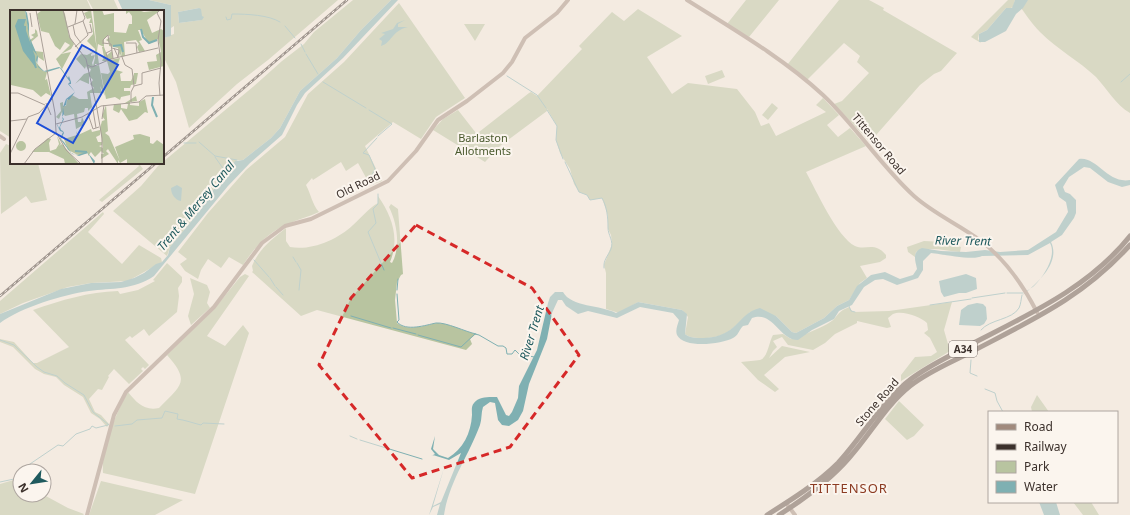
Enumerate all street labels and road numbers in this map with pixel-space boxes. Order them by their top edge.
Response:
street label: Tittensor Road [849,110,909,177]
street label: Old Road [333,167,382,202]
road number: A34 [949,341,977,357]
street label: Stone Road [852,374,902,429]

